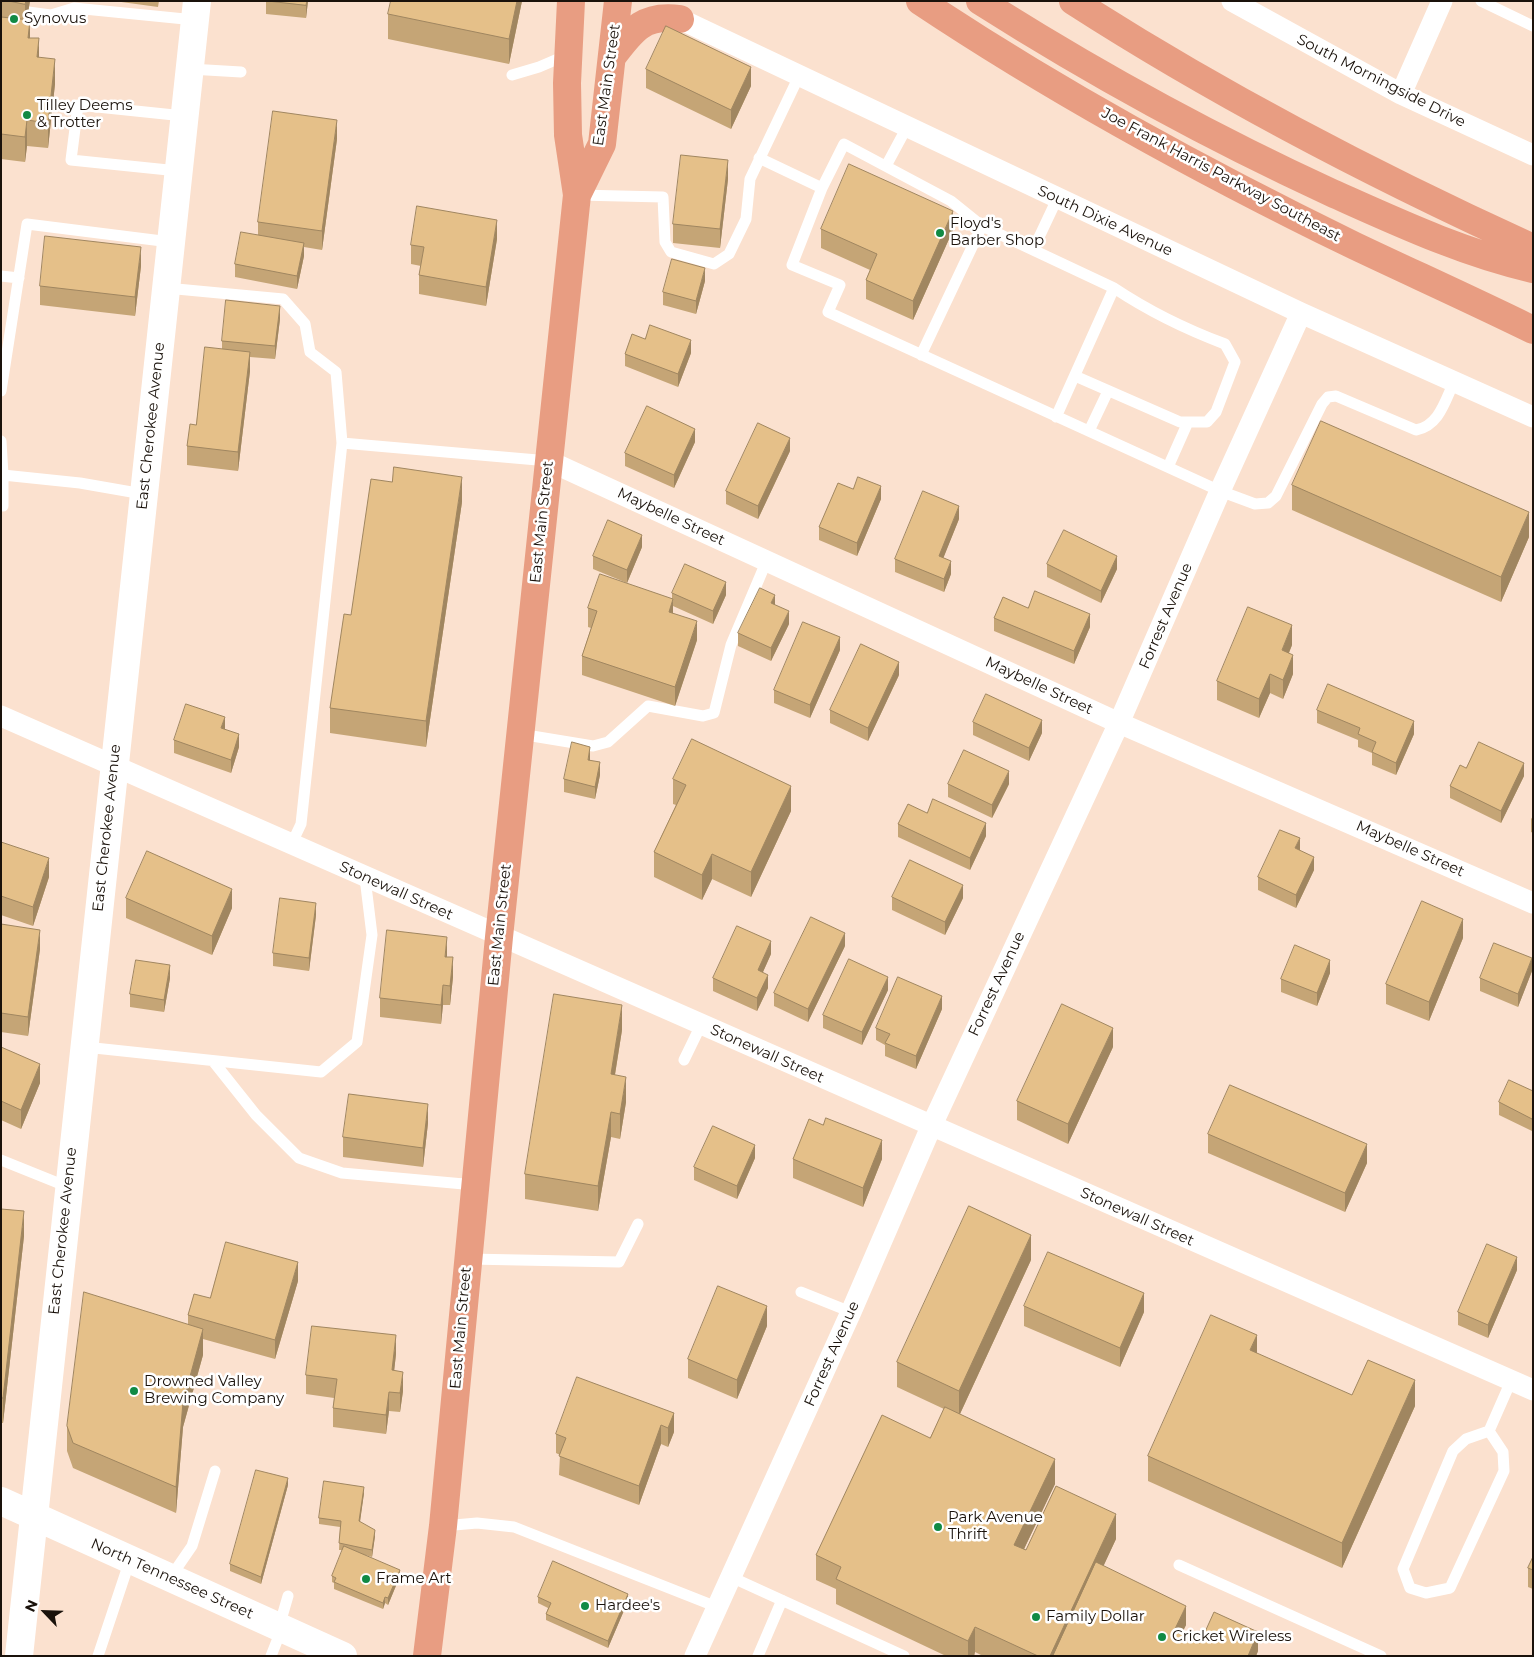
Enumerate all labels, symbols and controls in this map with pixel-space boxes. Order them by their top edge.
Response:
place label: Synovus [24,10,86,28]
marker: Synovus [8,13,20,25]
street label: East Main Street [590,23,624,147]
street label: South Morningside Drive [1294,31,1468,131]
place label: Tilley Deems & Trotter [37,97,132,132]
street label: Joe Frank Harris Parkway Southeast [1098,104,1344,246]
marker: Tilley Deems & Trotter [21,109,33,121]
street label: South Dixie Avenue [1035,182,1175,260]
place label: Floyd's Barber Shop [950,215,1044,250]
marker: Floyd's Barber Shop [934,227,946,239]
street label: East Cherokee Avenue [133,341,169,511]
street label: East Main Street [527,460,557,584]
street label: Maybelle Street [614,484,728,550]
street label: Forrest Avenue [1136,560,1196,672]
street label: Maybelle Street [982,653,1096,719]
street label: East Cherokee Avenue [89,743,125,913]
street label: Maybelle Street [1353,817,1467,881]
street label: Stonewall Street [336,858,456,924]
street label: East Main Street [485,863,515,987]
street label: Forrest Avenue [965,929,1029,1039]
street label: Stonewall Street [707,1021,827,1087]
street label: East Cherokee Avenue [45,1146,81,1316]
street label: Stonewall Street [1077,1184,1197,1250]
street label: East Main Street [447,1266,475,1390]
street label: Forrest Avenue [801,1299,863,1409]
place label: Drowned Valley Brewing Company [144,1373,284,1408]
marker: Drowned Valley Brewing Company [128,1385,140,1397]
place label: Park Avenue Thrift [948,1509,1043,1544]
marker: Park Avenue Thrift [932,1521,944,1533]
street label: North Tennessee Street [88,1535,256,1623]
place label: Frame Art [376,1570,452,1588]
marker: Frame Art [360,1573,372,1585]
north arrow [20,1587,70,1637]
text: N [21,1597,42,1615]
place label: Hardee's [595,1597,660,1615]
marker: Hardee's [579,1600,591,1612]
place label: Family Dollar [1046,1608,1145,1626]
marker: Family Dollar [1030,1611,1042,1623]
place label: Cricket Wireless [1172,1628,1292,1646]
marker: Cricket Wireless [1156,1631,1168,1643]

